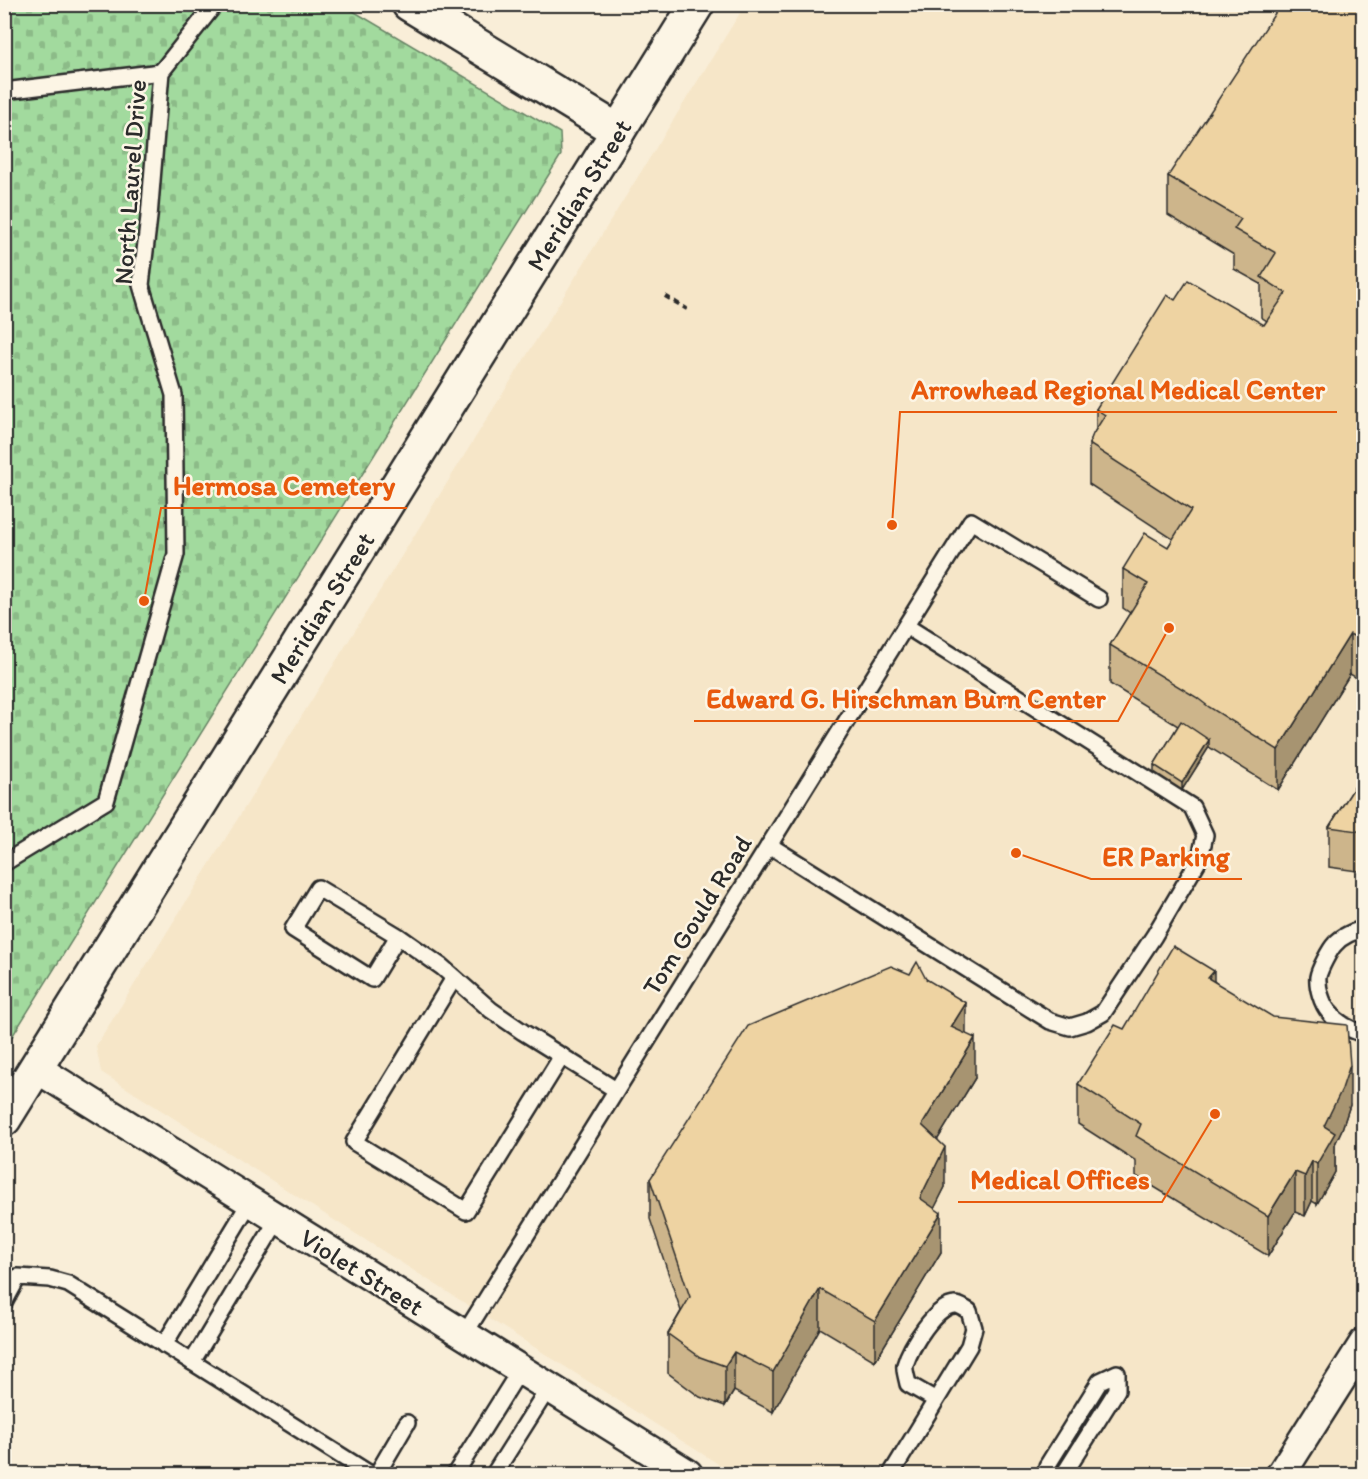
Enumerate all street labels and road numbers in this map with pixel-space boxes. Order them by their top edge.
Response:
street label: North Laurel Drive [107,78,153,286]
street label: Meridian Street [520,113,639,277]
street label: Meridian Street [263,526,382,690]
street label: Tom Gould Road [635,829,759,1001]
street label: Violet Street [294,1221,430,1323]

